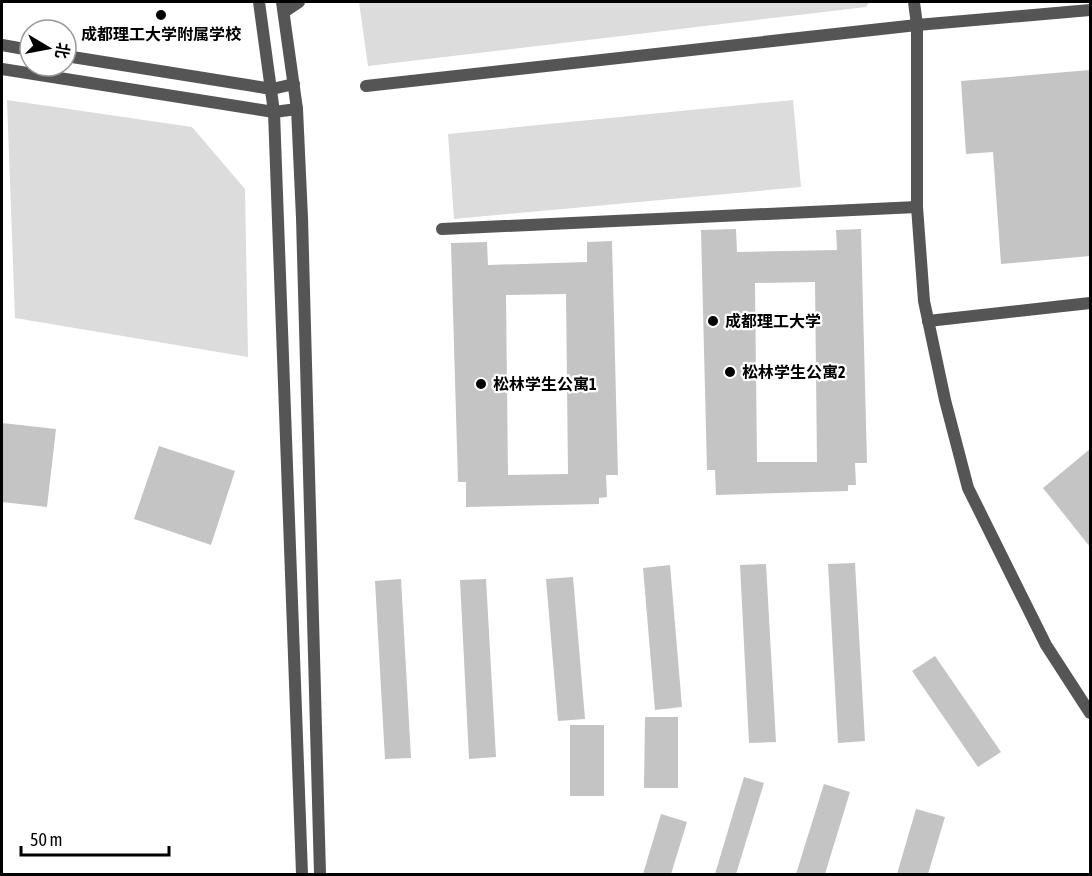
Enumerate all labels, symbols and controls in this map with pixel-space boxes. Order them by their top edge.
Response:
marker: 成都理工大学附属学校 [154,8,168,22]
north arrow [18,18,78,78]
place label: 成都理工大学附属学校 [81,25,242,43]
text: 北 [53,41,73,60]
place label: 成都理工大学 [725,312,821,330]
marker: 成都理工大学 [706,314,720,328]
place label: 松林学生公寓2 [742,363,846,381]
marker: 松林学生公寓2 [723,365,737,379]
place label: 松林学生公寓1 [493,375,597,393]
marker: 松林学生公寓1 [474,377,488,391]
scale bar [21,819,170,857]
text: 50 m [30,829,62,850]

